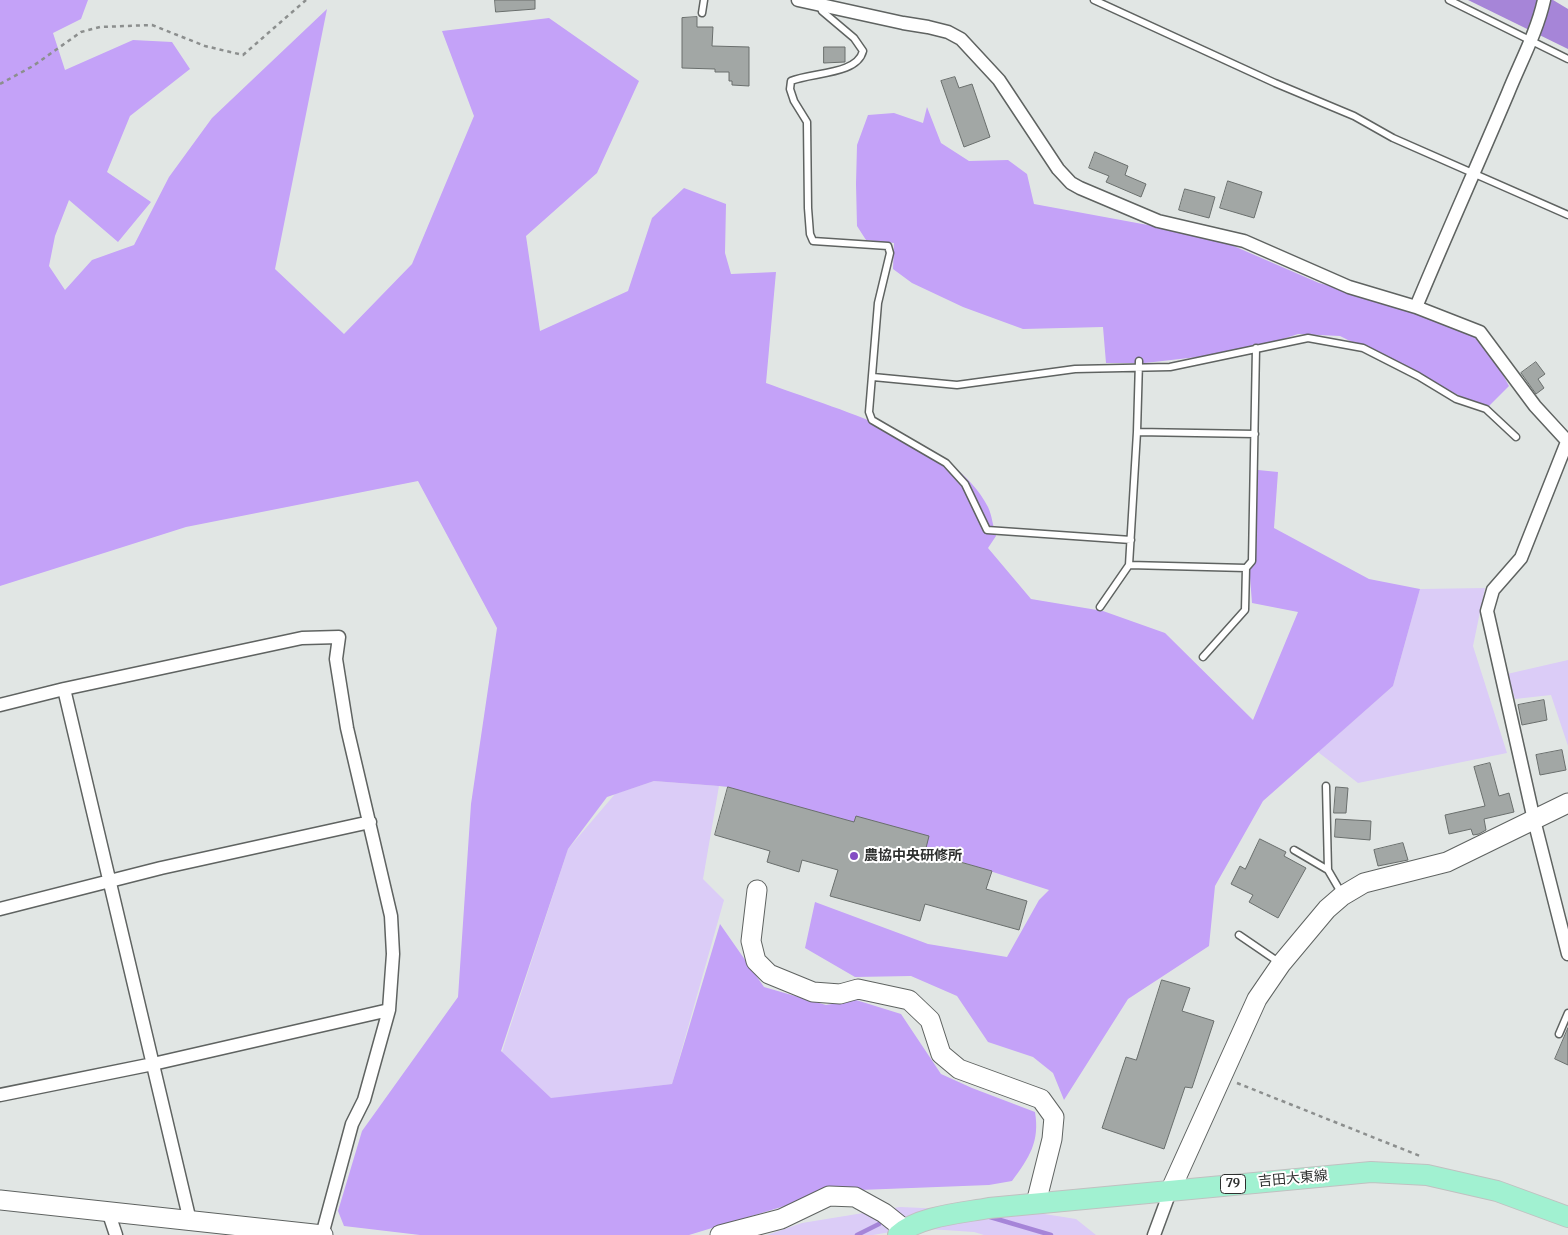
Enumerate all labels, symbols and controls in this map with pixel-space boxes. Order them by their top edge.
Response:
place label: 農協中央研修所 [864,848,962,864]
marker: 農協中央研修所 [848,850,860,862]
street label: 吉田大東線 [1257,1168,1329,1190]
road number: 79 [1220,1174,1246,1194]

